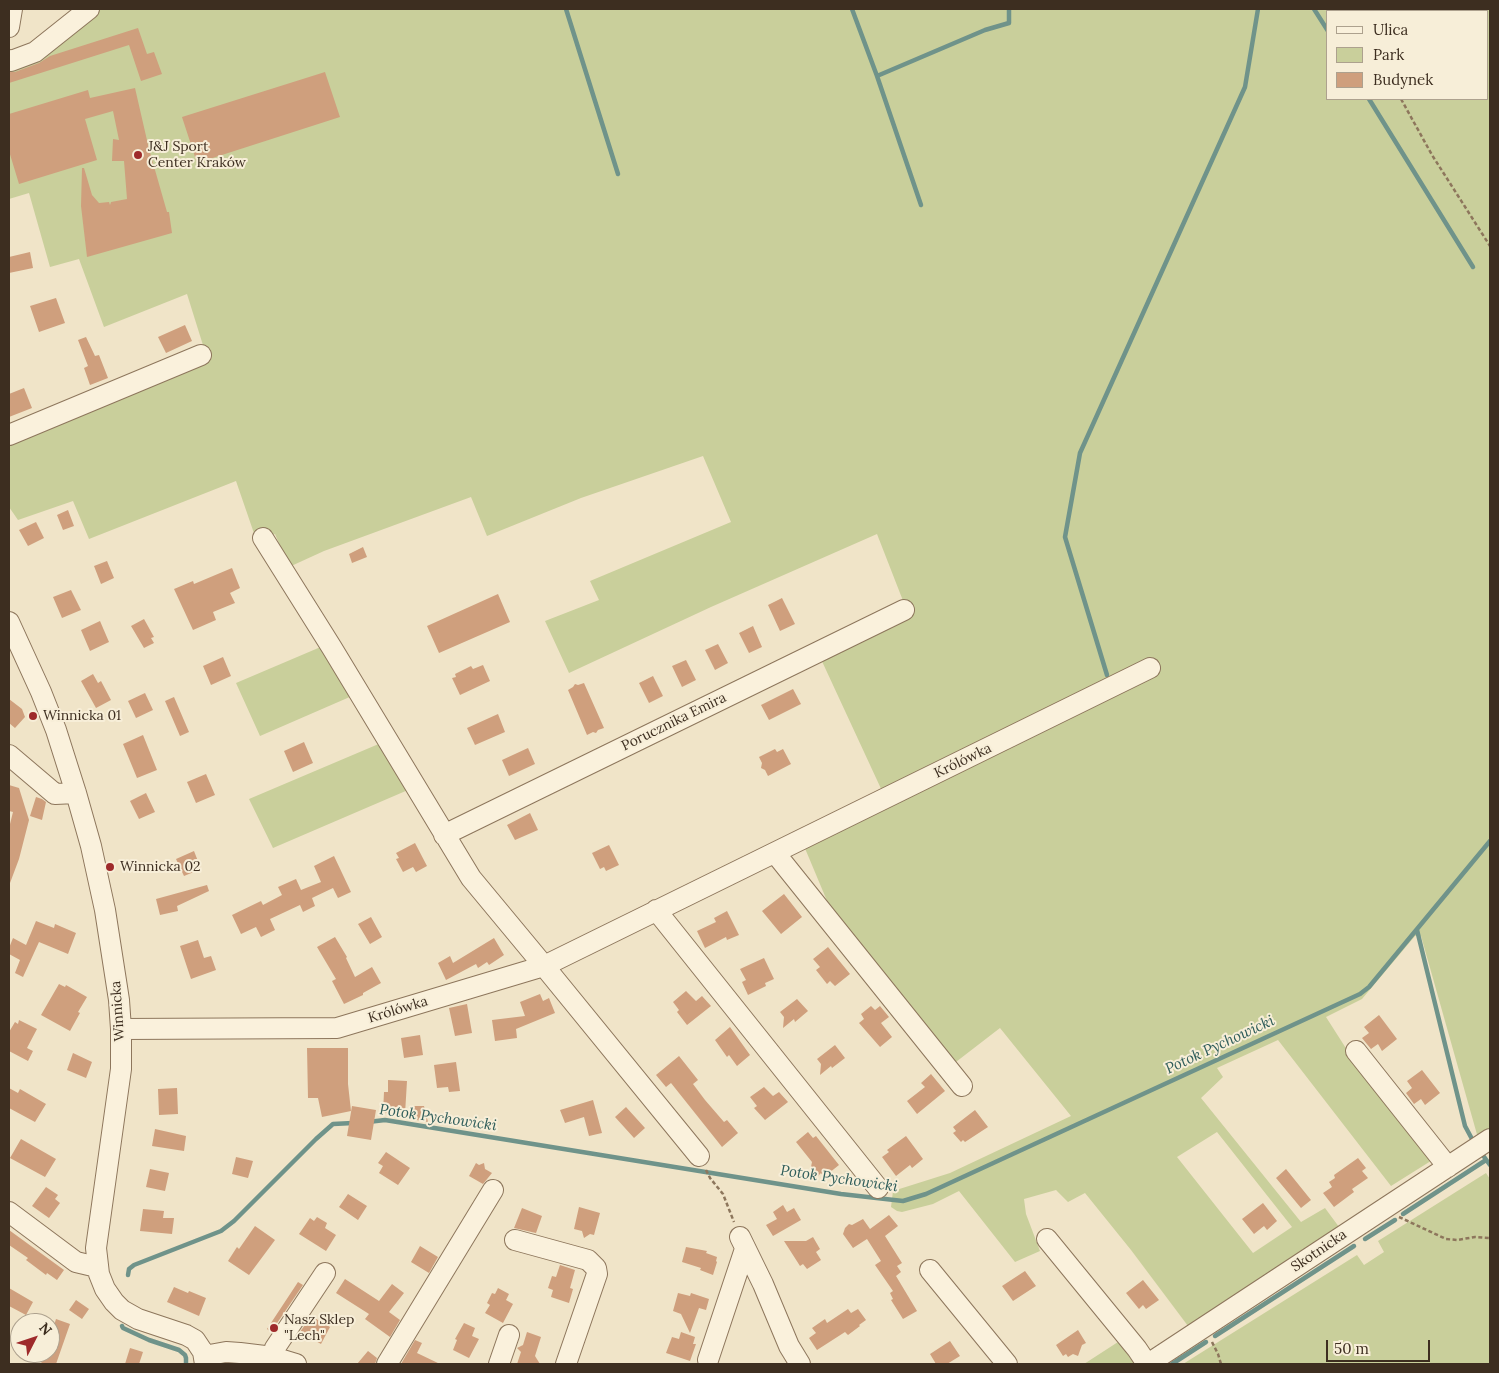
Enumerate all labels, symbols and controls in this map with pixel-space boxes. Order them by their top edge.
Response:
legend [1326,10,1489,100]
text: Ulica [1373,20,1408,39]
text: Park [1373,45,1404,64]
text: Budynek [1373,70,1433,89]
place label: J&J Sport Center Kraków [148,139,246,172]
marker: J&J Sport Center Kraków [132,149,144,161]
street label: Porucznika Emira [619,689,729,755]
place label: Winnicka 01 [43,708,121,724]
marker: Winnicka 01 [27,710,39,722]
street label: Królówka [932,740,994,782]
place label: Winnicka 02 [120,859,201,875]
marker: Winnicka 02 [104,861,116,873]
street label: Winnicka [108,980,128,1042]
street label: Królówka [366,993,430,1027]
water label: Potok Pychowicki [1163,1012,1277,1078]
water label: Potok Pychowicki [378,1101,498,1135]
water label: Potok Pychowicki [779,1162,899,1196]
street label: Skotnicka [1288,1226,1350,1276]
place label: Nasz Sklep "Lech" [284,1312,354,1344]
north arrow [10,1313,60,1363]
text: N [35,1319,56,1339]
marker: Nasz Sklep "Lech" [268,1322,280,1334]
scale bar [1329,1330,1433,1362]
text: 50 m [1334,1339,1369,1358]

